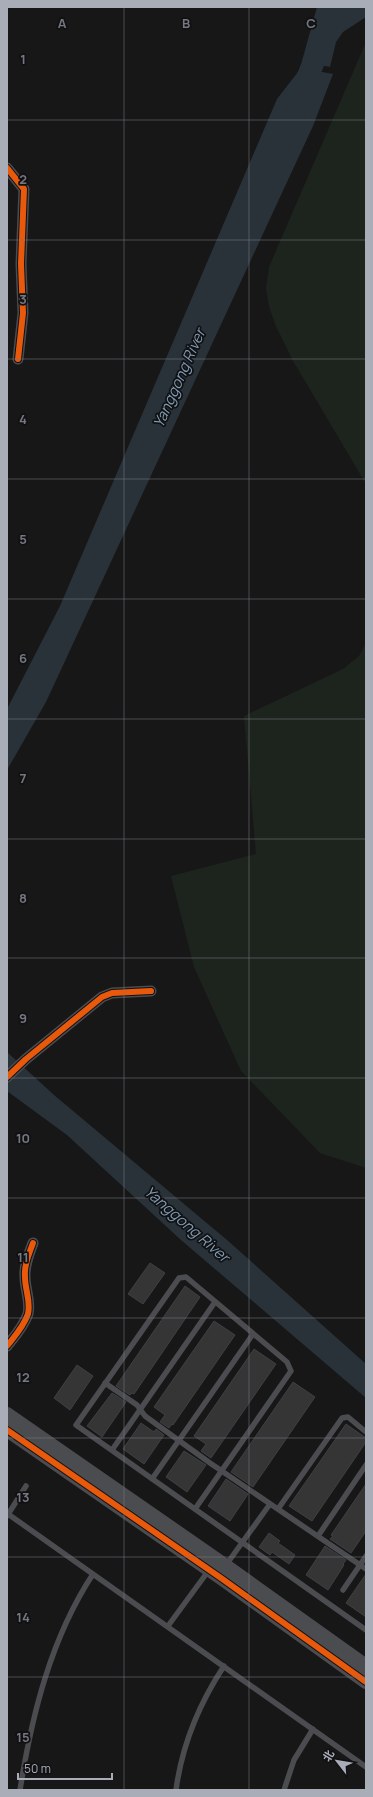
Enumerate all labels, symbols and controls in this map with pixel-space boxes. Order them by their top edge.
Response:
text: A [58,14,67,32]
text: B [182,14,190,32]
text: C [306,14,316,32]
text: 1 [20,50,26,68]
text: 2 [19,170,27,188]
text: 3 [19,290,27,308]
water label: Yanggong River [148,323,211,431]
text: 4 [19,410,27,428]
text: 5 [19,530,27,548]
text: 6 [19,649,27,667]
text: 7 [20,769,27,787]
text: 8 [19,889,27,907]
text: 9 [19,1009,27,1027]
text: 10 [16,1129,30,1147]
water label: Yanggong River [140,1181,236,1268]
text: 11 [17,1248,29,1266]
text: 12 [16,1368,30,1386]
text: 13 [16,1488,30,1506]
text: 14 [16,1608,30,1626]
text: 15 [16,1728,30,1746]
north arrow [317,1741,357,1781]
text: 北 [319,1747,337,1764]
scale bar [18,1755,112,1781]
text: 50 m [24,1760,51,1777]

